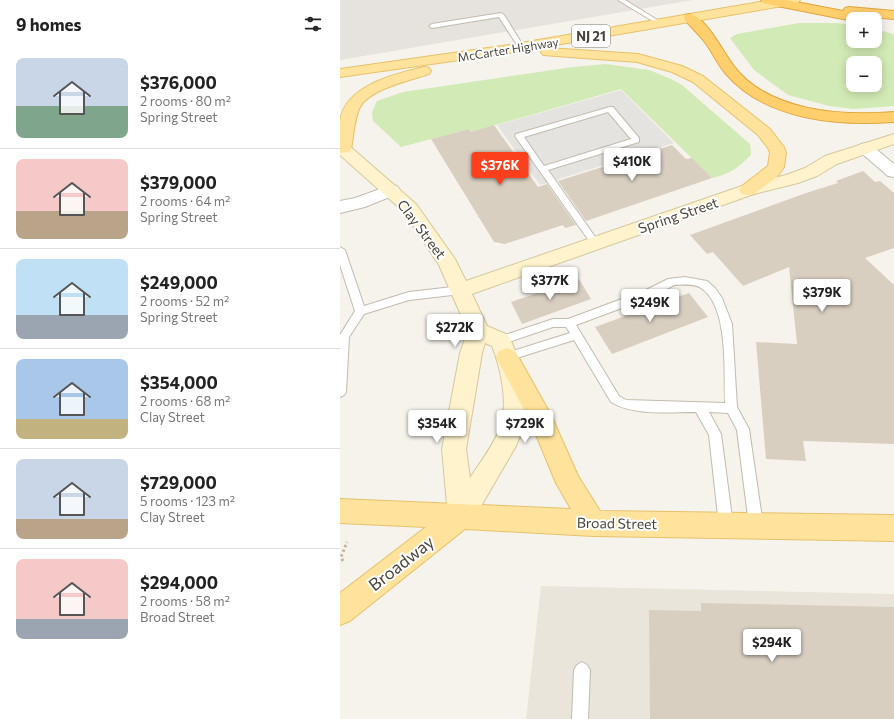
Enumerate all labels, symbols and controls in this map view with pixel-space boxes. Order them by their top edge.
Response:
map controls [846,12,882,92]
button: + [846,12,882,48]
icon: filters [302,13,324,35]
text: 9 homes [16,14,81,35]
road number: NJ 21 [572,25,610,47]
street label: McCarter Highway [456,34,560,64]
button: − [846,56,882,92]
text: $376,000 [140,72,217,93]
icon: home [48,74,96,122]
text: 2 rooms · 80 m² [140,93,231,109]
text: Spring Street [140,109,218,125]
pin: $410K [604,148,660,182]
pin: $376K [472,152,528,186]
text: $410K [613,153,651,169]
text: $376K [480,157,520,173]
text: $379,000 [140,172,217,193]
icon: home [48,175,96,223]
text: 2 rooms · 64 m² [140,193,230,209]
street label: Spring Street [636,193,721,237]
street label: Clay Street [394,196,450,262]
text: Spring Street [140,209,218,225]
pin: $377K [522,267,578,301]
text: $249,000 [140,272,218,293]
text: $377K [531,272,569,288]
icon: home [48,275,96,323]
pin: $379K [794,279,850,313]
text: $379K [802,284,842,300]
pin: $249K [622,289,678,323]
text: 2 rooms · 52 m² [140,293,229,309]
text: $249K [630,294,670,310]
text: Spring Street [140,309,218,325]
pin: $272K [427,314,483,348]
text: $272K [436,319,474,335]
text: $354,000 [140,372,218,393]
icon: home [48,375,96,423]
text: 2 rooms · 68 m² [140,393,230,409]
text: Clay Street [140,409,205,425]
pin: $354K [409,410,465,444]
pin: $729K [497,410,553,444]
text: $354K [417,415,457,431]
text: $729K [505,415,545,431]
text: $729,000 [140,472,217,493]
icon: home [48,475,96,523]
text: 5 rooms · 123 m² [140,493,235,509]
text: Clay Street [140,509,205,525]
street label: Broad Street [577,514,658,532]
street label: Broadway [364,531,438,595]
text: $294,000 [140,572,218,593]
icon: home [48,575,96,623]
text: 2 rooms · 58 m² [140,593,230,609]
text: Broad Street [140,609,215,625]
pin: $294K [744,629,800,663]
text: $294K [752,634,792,650]

